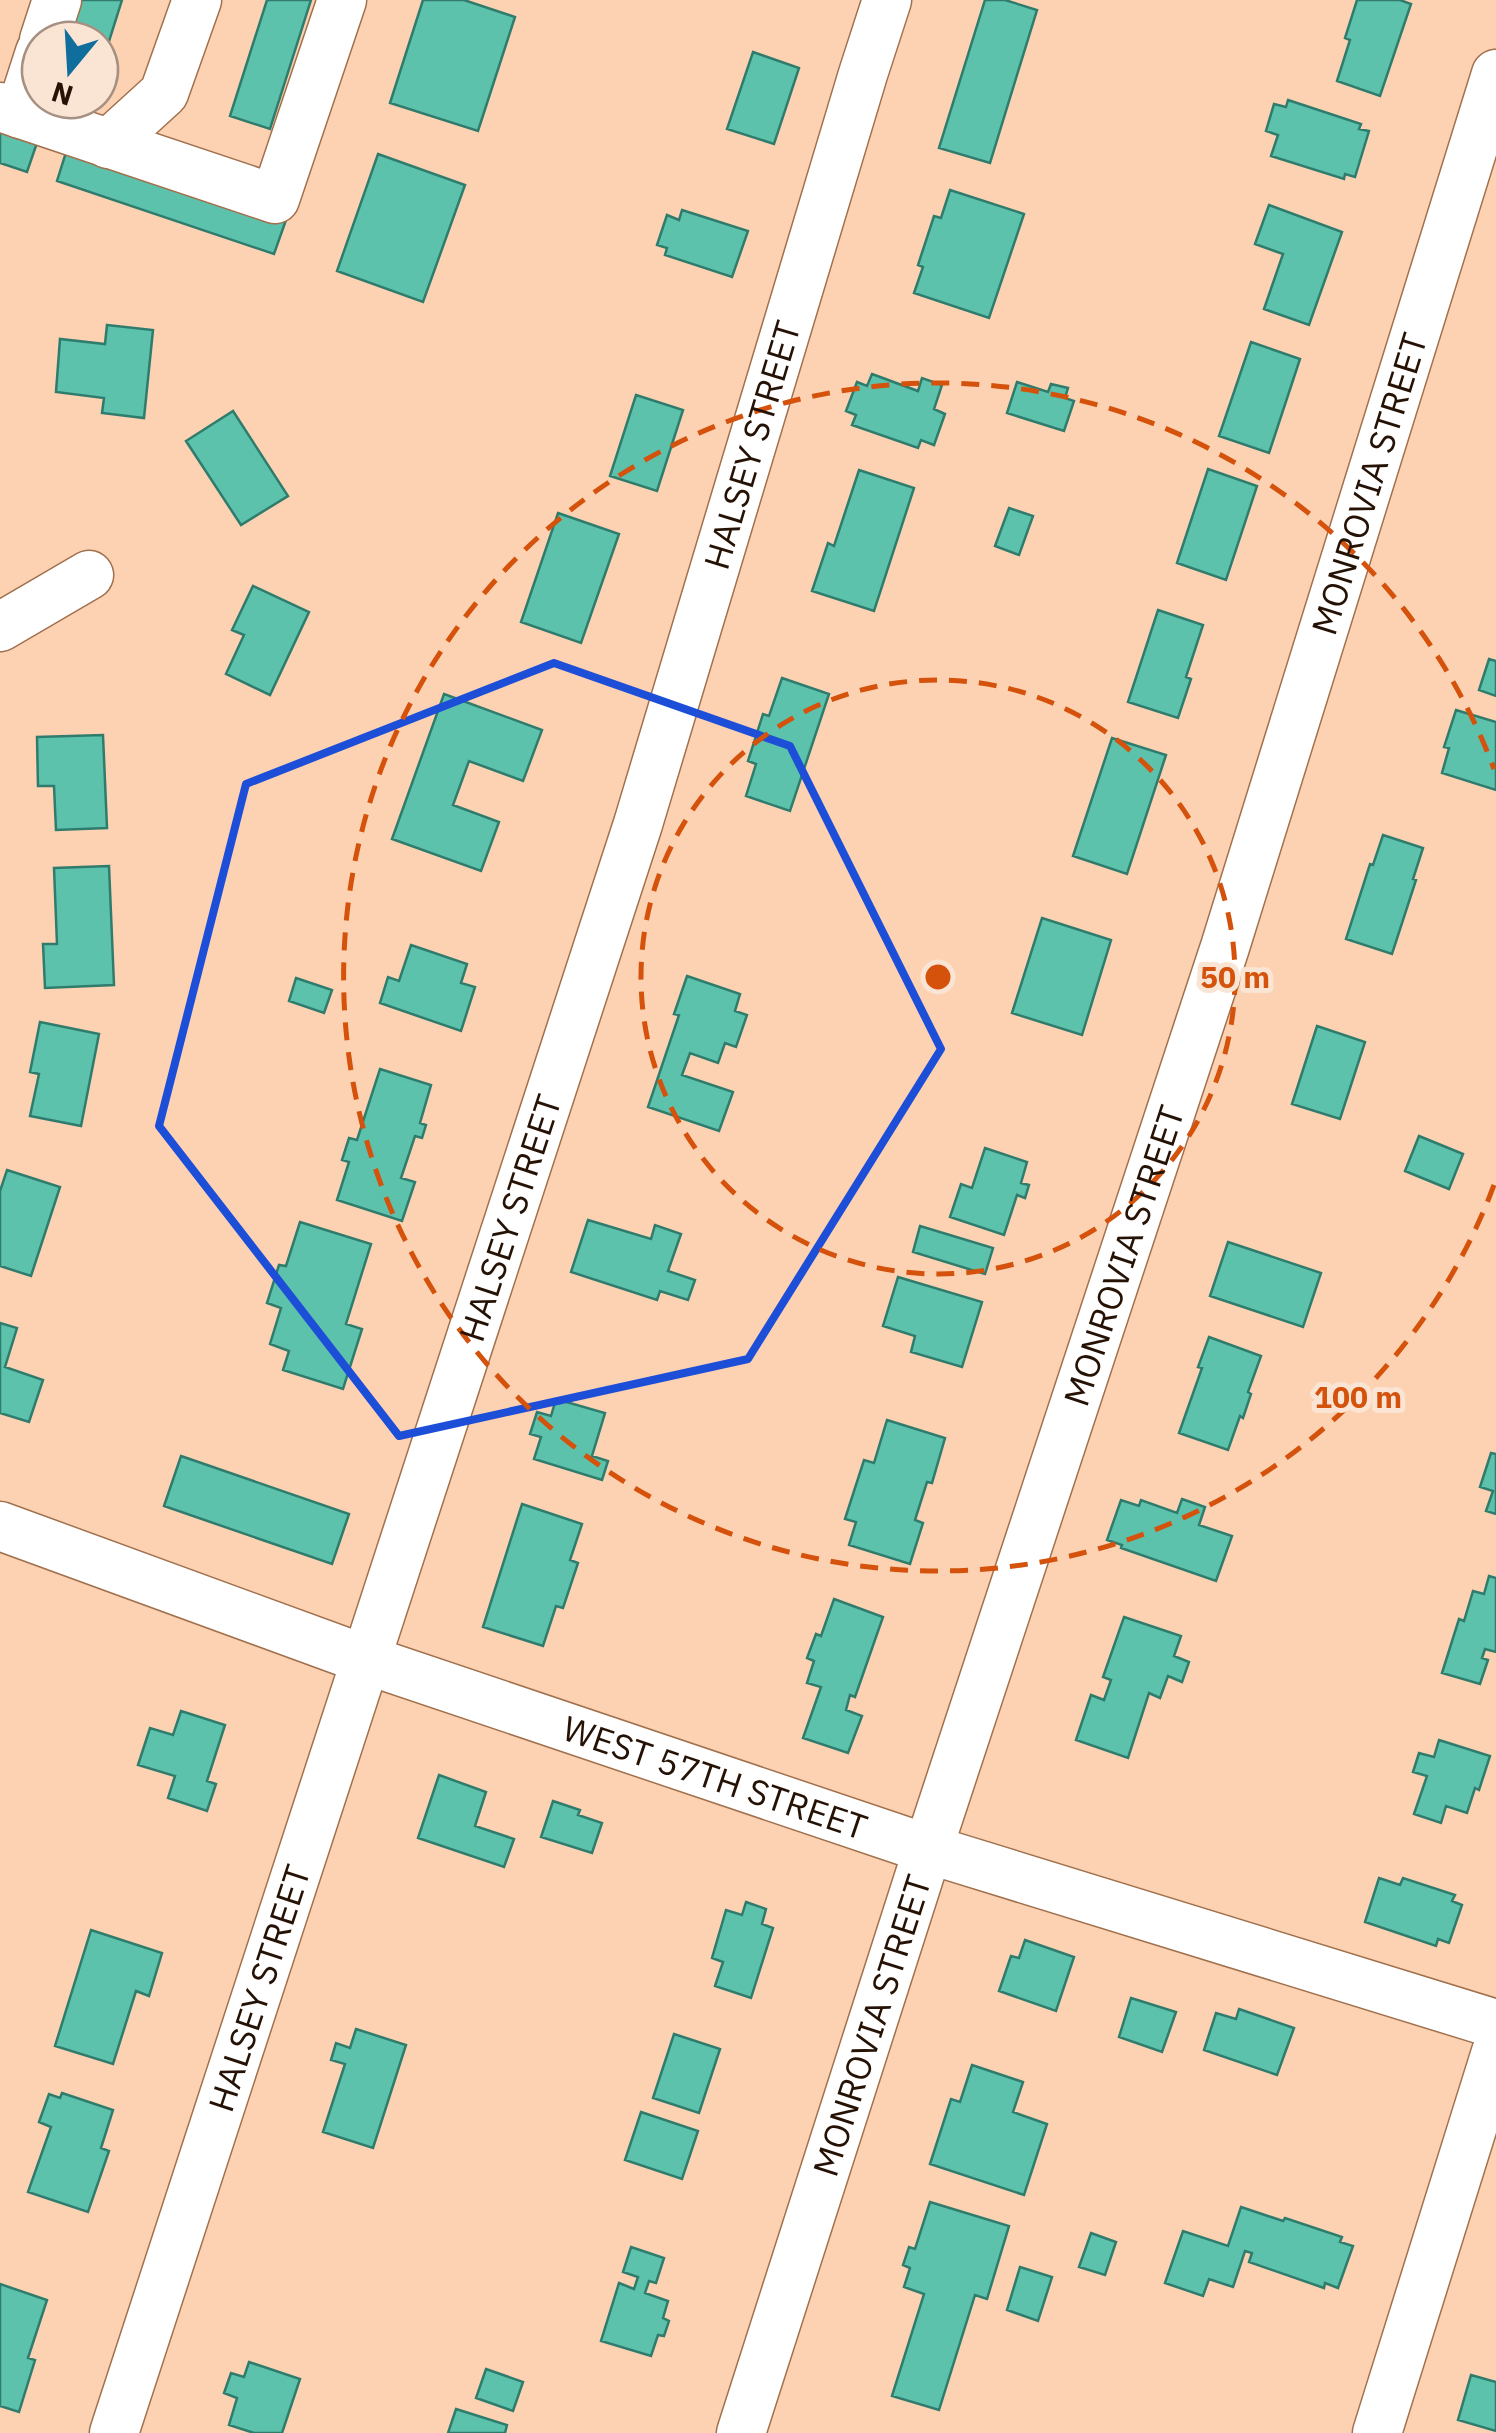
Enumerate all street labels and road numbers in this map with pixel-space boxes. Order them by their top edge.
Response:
street label: HALSEY STREET [693,315,811,575]
street label: MONROVIA STREET [1300,327,1437,640]
street label: HALSEY STREET [448,1089,571,1347]
street label: MONROVIA STREET [1053,1099,1194,1412]
street label: WEST 57TH STREET [557,1705,873,1850]
street label: HALSEY STREET [197,1859,321,2117]
street label: MONROVIA STREET [802,1869,941,2182]

